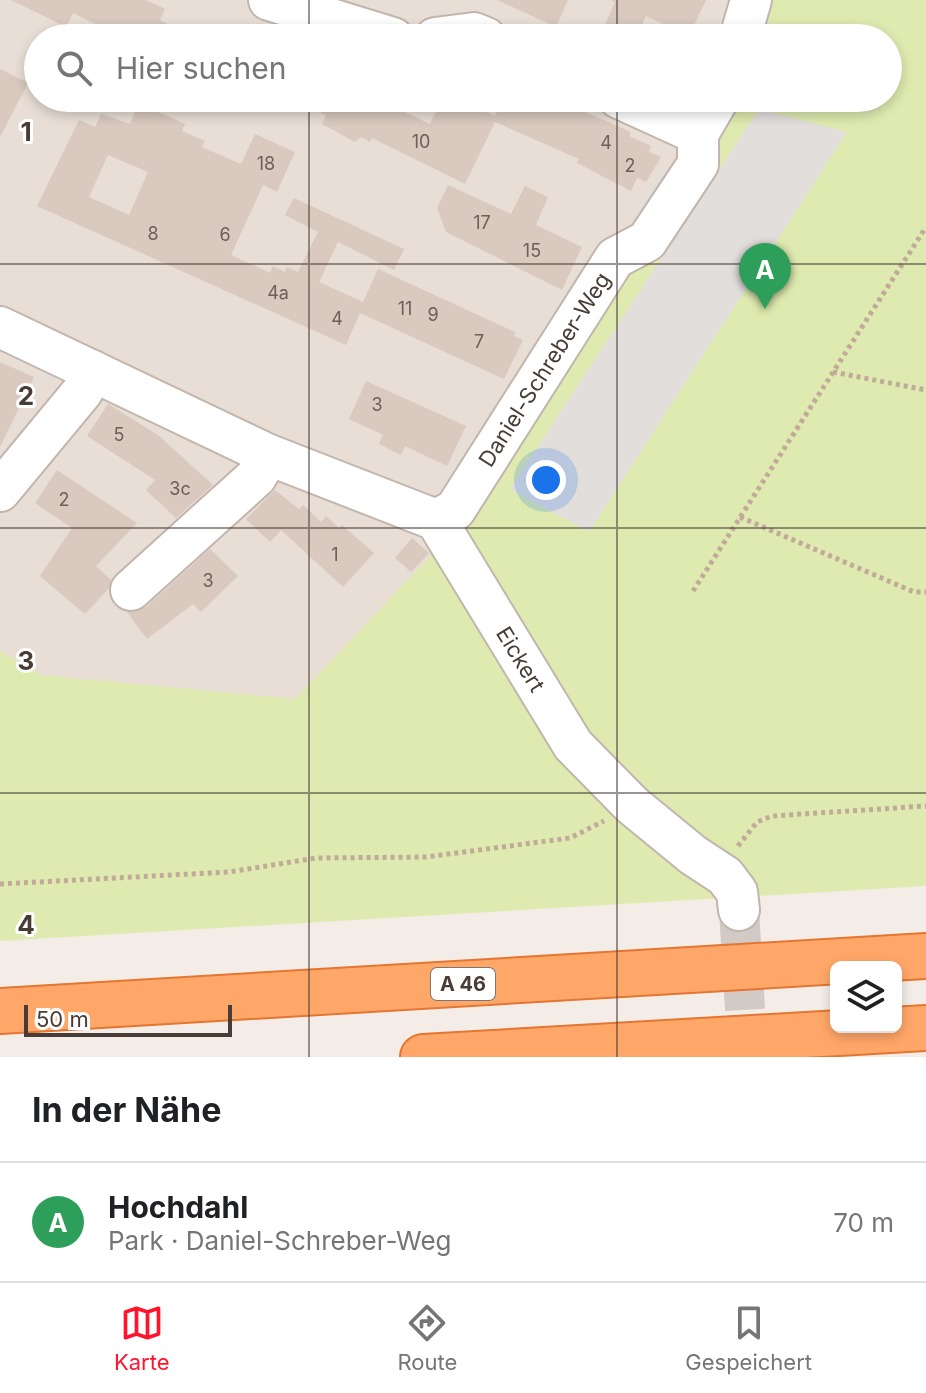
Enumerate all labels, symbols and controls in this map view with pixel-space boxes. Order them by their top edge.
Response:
search box [24,24,902,112]
icon: search [52,46,96,90]
text: Hier suchen [116,50,286,86]
text: 1 [20,116,32,147]
house number: 10 [412,131,430,152]
house number: 4 [600,132,612,153]
house number: 18 [257,153,275,174]
house number: 2 [625,155,635,176]
house number: 17 [473,212,491,233]
house number: 8 [147,223,159,244]
house number: 6 [219,224,231,245]
house number: 15 [523,240,541,261]
pin: A [739,243,791,309]
street label: Daniel-Schreber-Weg [473,267,616,471]
house number: 4a [267,282,289,303]
house number: 11 [398,298,412,319]
house number: 9 [427,304,439,325]
house number: 4 [331,308,343,329]
house number: 7 [474,331,484,352]
text: 2 [18,380,34,411]
house number: 3 [371,394,383,415]
house number: 5 [114,424,124,445]
your location [526,460,566,500]
house number: 3c [169,478,191,499]
house number: 2 [59,489,69,510]
house number: 1 [331,544,339,565]
house number: 3 [202,570,214,591]
street label: Eickert [491,622,550,696]
text: 3 [18,645,34,676]
text: 4 [17,909,35,940]
map controls [830,961,902,1033]
button: layers [830,961,902,1033]
road number: A 46 [431,968,495,1000]
scale bar [24,1001,232,1037]
text: 50 m [36,1006,89,1032]
text: In der Nähe [32,1089,221,1130]
text: Hochdahl [108,1189,248,1225]
text: A [48,1207,68,1238]
text: 70 m [833,1207,894,1238]
text: Park · Daniel-Schreber-Weg [108,1225,452,1256]
tab: Karte [114,1301,170,1375]
tab: Route [397,1301,457,1375]
tab: Gespeichert [685,1301,812,1375]

